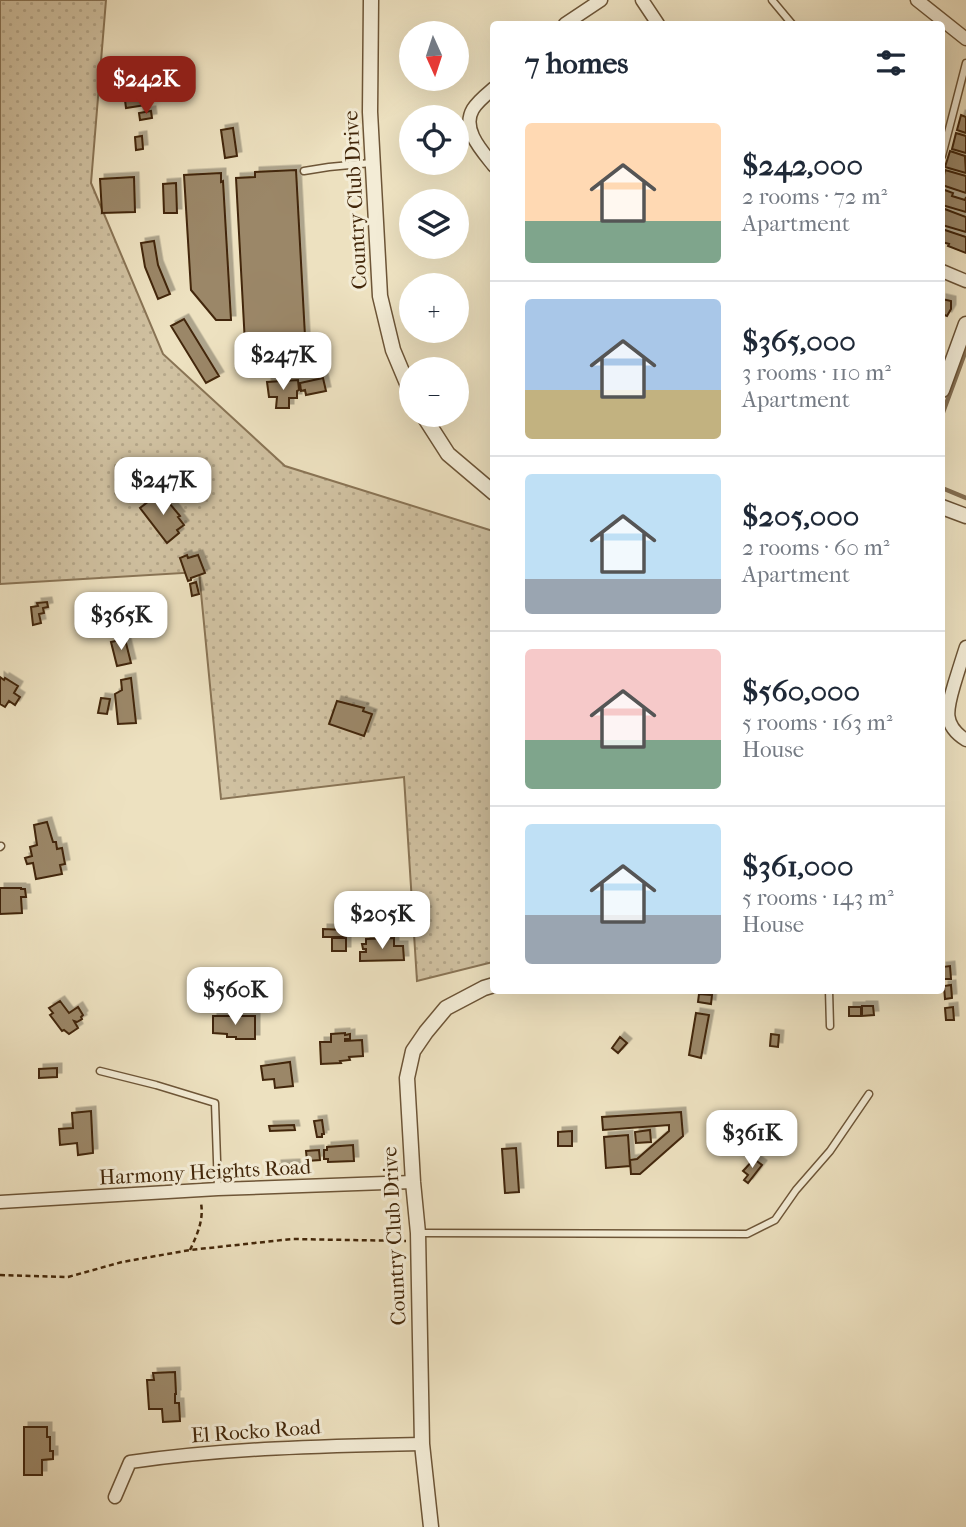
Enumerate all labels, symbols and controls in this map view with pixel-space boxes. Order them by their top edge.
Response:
north arrow [399,21,469,91]
map controls [399,21,469,427]
icon: filters [872,44,910,82]
text: 7 homes [525,46,628,81]
pin: $242K [97,57,195,116]
text: $242K [113,65,179,92]
button: locate [399,105,469,175]
street label: Country Club Drive [338,110,372,290]
text: $242,000 [742,148,863,183]
icon: home [581,151,665,235]
text: 2 rooms · 72 m² [742,183,887,210]
button: layers [399,189,469,259]
text: Apartment [742,210,850,237]
button: + [399,273,469,343]
text: $365,000 [742,324,856,359]
icon: home [581,327,665,411]
pin: $247K [234,332,332,392]
text: $247K [250,341,316,368]
button: − [399,357,469,427]
text: 3 rooms · 110 m² [742,359,891,386]
text: Apartment [742,386,850,413]
pin: $247K [114,458,212,517]
text: $247K [130,466,196,493]
text: $205,000 [742,499,859,534]
icon: home [581,502,665,586]
text: 2 rooms · 60 m² [742,534,889,561]
text: Apartment [742,561,850,588]
pin: $365K [72,592,170,652]
text: $365K [90,601,152,628]
text: $560,000 [742,674,860,709]
icon: home [581,677,665,761]
text: 5 rooms · 163 m² [742,709,892,736]
text: House [742,736,804,763]
text: $361,000 [742,849,853,884]
icon: home [581,852,665,936]
text: 5 rooms · 143 m² [742,884,894,911]
pin: $205K [333,892,431,951]
text: $205K [350,900,414,927]
text: House [742,911,804,938]
pin: $560K [186,968,284,1027]
text: $560K [203,976,267,1003]
pin: $361K [703,1110,801,1170]
text: $361K [722,1119,782,1146]
street label: Country Club Drive [377,1146,411,1326]
street label: Harmony Heights Road [98,1154,312,1190]
street label: El Rocko Road [190,1414,322,1448]

